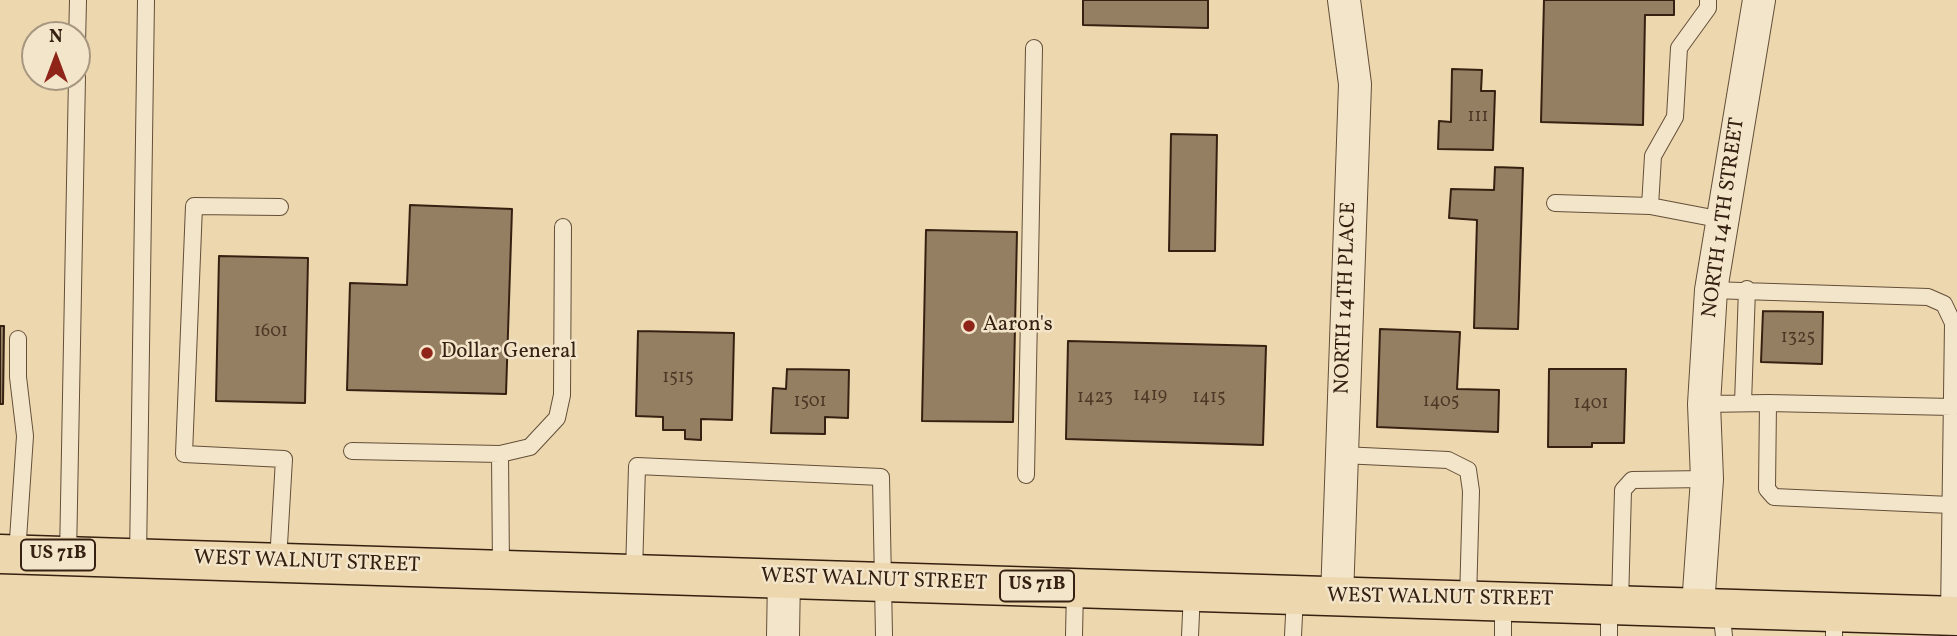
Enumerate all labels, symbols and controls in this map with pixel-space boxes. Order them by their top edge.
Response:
north arrow [21,21,91,91]
text: N [49,24,63,50]
house number: 111 [1468,107,1488,129]
street label: NORTH 14TH STREET [1698,116,1752,320]
street label: NORTH 14TH PLACE [1331,201,1363,395]
place label: Aaron's [983,313,1053,339]
marker: Aaron's [961,318,977,334]
house number: 1601 [254,322,288,344]
house number: 1325 [1781,328,1815,350]
place label: Dollar General [441,340,577,366]
marker: Dollar General [419,345,435,361]
house number: 1515 [662,368,694,390]
house number: 1419 [1133,386,1167,408]
house number: 1423 [1077,388,1113,410]
house number: 1415 [1192,388,1226,410]
house number: 1501 [793,392,827,414]
house number: 1405 [1423,392,1459,414]
house number: 1401 [1573,394,1609,416]
road number: US 71B [21,540,95,570]
street label: WEST WALNUT STREET [193,546,421,580]
street label: WEST WALNUT STREET [760,564,988,598]
road number: US 71B [1000,570,1074,601]
street label: WEST WALNUT STREET [1326,584,1554,614]

